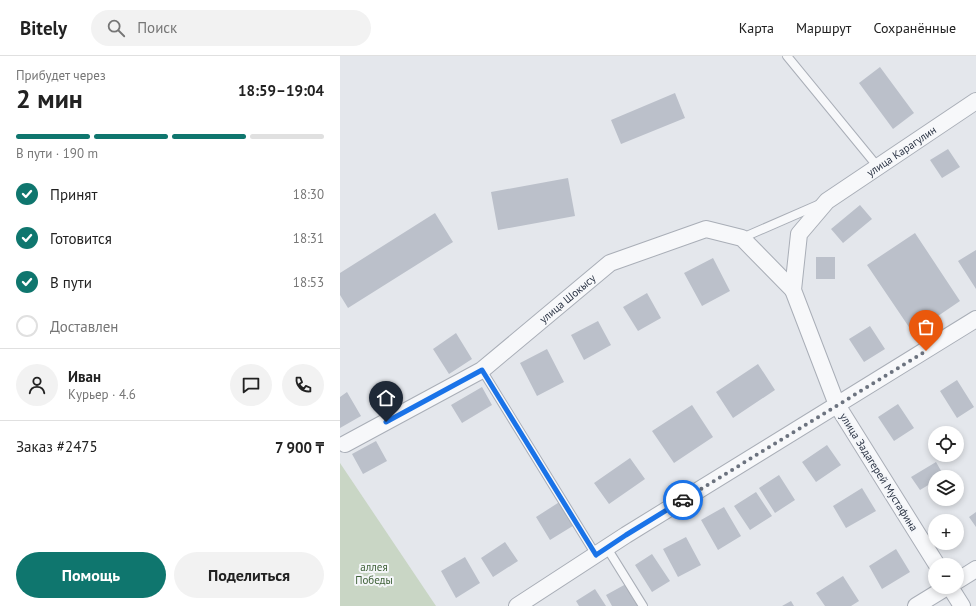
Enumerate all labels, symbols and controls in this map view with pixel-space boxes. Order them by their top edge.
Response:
search box [91,10,371,46]
text: Bitely [20,16,67,40]
icon: search [105,17,127,39]
text: Поиск [137,18,177,37]
text: Карта [739,19,774,37]
text: Маршрут [796,19,851,37]
text: Сохранённые [873,19,956,37]
text: Прибудет через [16,67,106,84]
text: 18:59–19:04 [238,81,324,100]
text: 2 мин [16,82,83,115]
street label: улица Карагулин [864,123,939,179]
text: В пути · 190 m [16,145,98,162]
icon: check [16,183,38,205]
text: Принят [50,185,97,204]
text: 18:30 [293,186,324,203]
icon: check [16,227,38,249]
text: Готовится [50,229,112,248]
text: 18:31 [293,230,324,247]
icon: check [16,271,38,293]
street label: улица Шокысу [536,271,599,326]
text: В пути [50,273,92,292]
text: 18:53 [293,274,324,291]
pin [909,310,943,351]
icon: bag [915,316,937,338]
text: Доставлен [50,317,118,336]
button: person [16,364,58,406]
button: chat [230,364,272,406]
button: phone [282,364,324,406]
text: Иван [68,367,101,386]
pin [369,381,403,422]
text: Курьер · 4.6 [68,386,136,403]
icon: home [375,387,397,409]
street label: улица Задагерей Мустафина [837,410,921,534]
map controls [928,426,964,594]
button: locate [928,426,964,462]
text: Заказ #2475 [16,437,98,456]
text: 7 900 ₸ [275,438,324,457]
button: layers [928,470,964,506]
courier [663,480,703,520]
icon: car [672,489,694,511]
button: + [928,514,964,550]
button: Помощь [16,552,166,598]
button: Поделиться [174,552,324,598]
button: − [928,558,964,594]
park label: аллея Победы [355,560,393,587]

